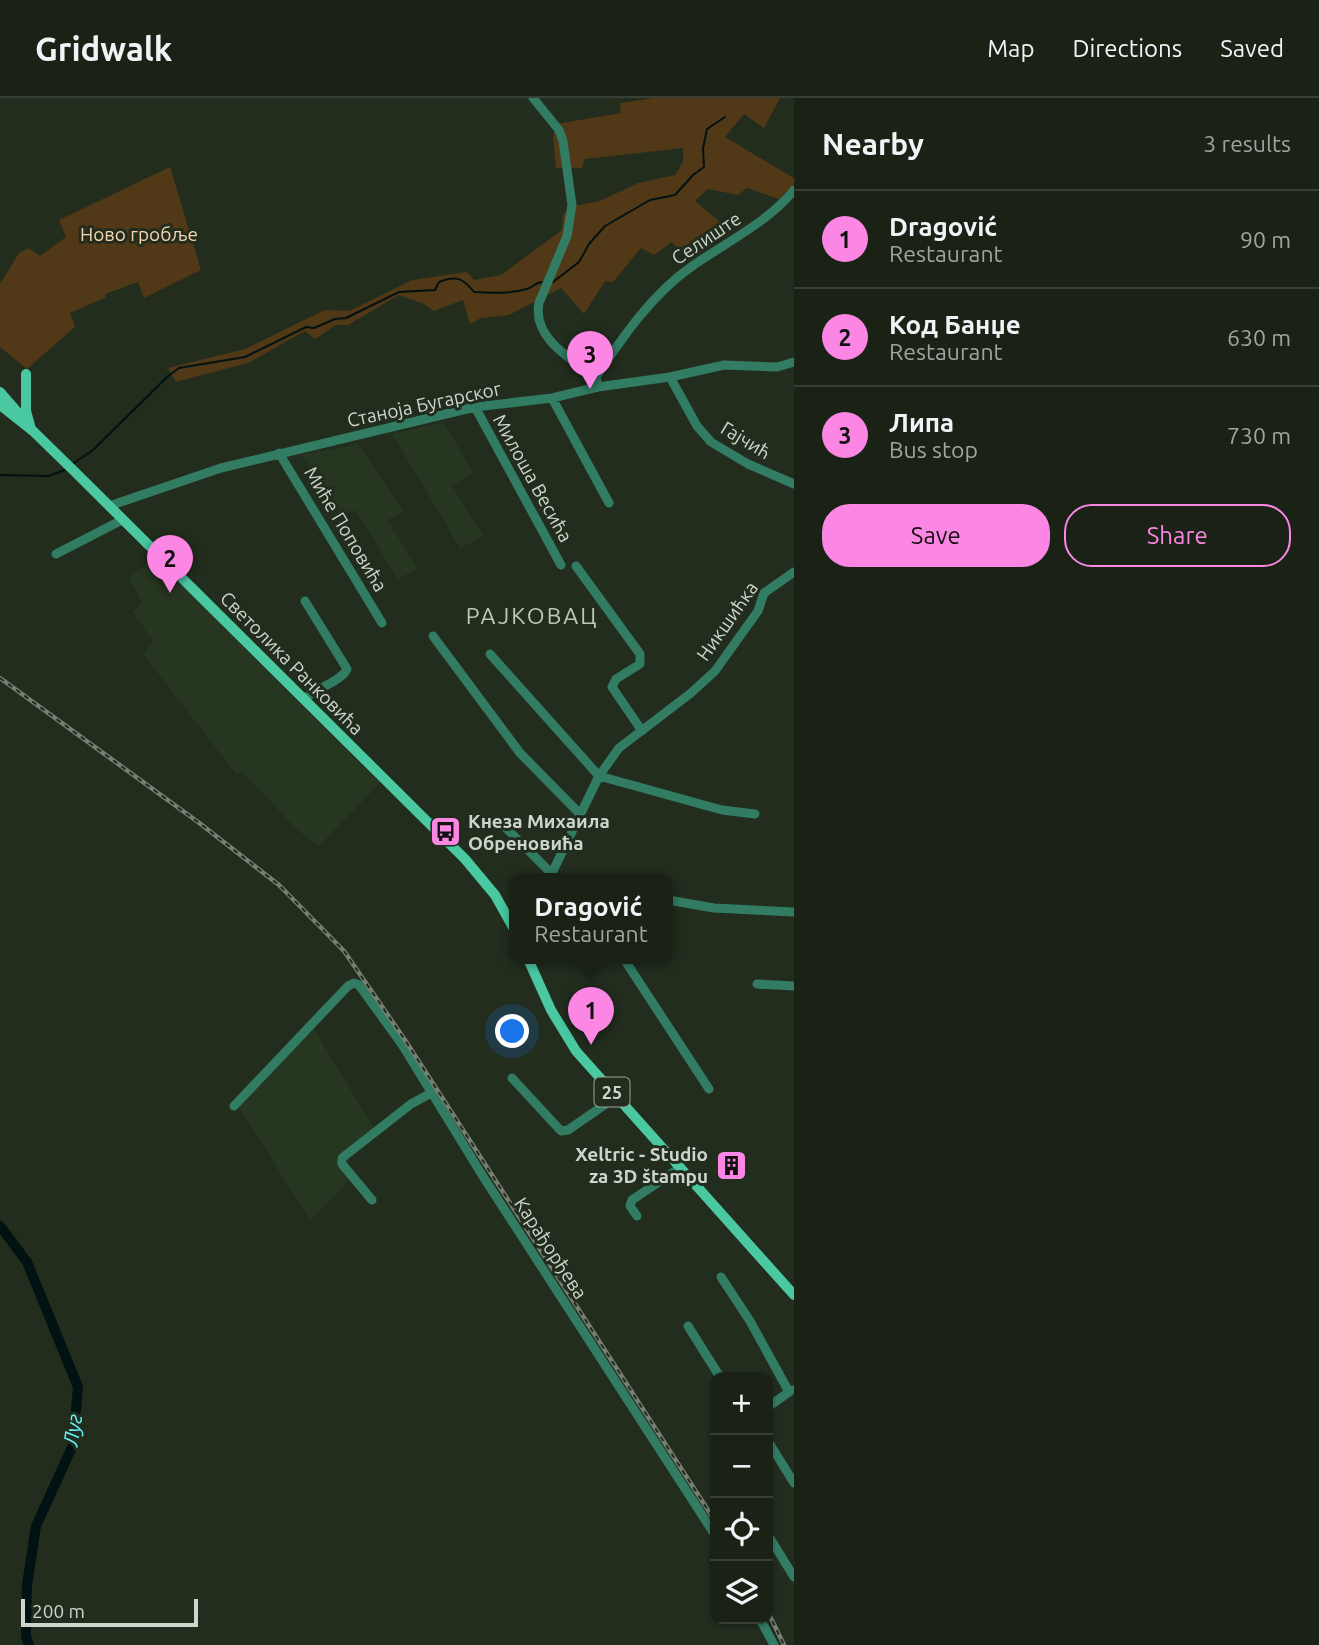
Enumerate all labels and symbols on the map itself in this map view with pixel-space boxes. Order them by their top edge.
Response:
street label: Селиште [667,207,745,269]
park label: Ново гробље [80,223,198,245]
pin: 3 [567,331,613,389]
street label: Станоја Бугарског [345,377,503,431]
street label: Милоша Весића [489,410,577,546]
street label: Гајчић [717,417,775,463]
street label: Миће Поповића [300,462,392,596]
pin: 2 [147,535,193,593]
street label: Никшићка [692,577,762,665]
street label: Светолика Ранковића [216,587,368,739]
district label: РАЈКОВАЦ [466,603,598,628]
place label: Кнеза Михаила Обреновића [468,810,610,854]
bus stop icon: Кнеза Михаила Обреновића [428,815,462,849]
pin: 1 [568,987,614,1045]
your location [495,1014,529,1048]
road number: 25 [594,1077,630,1107]
place label: Xeltric - Studio za 3D štampu [575,1143,708,1187]
building icon: Xeltric - Studio za 3D štampu [714,1148,748,1182]
street label: Карађорђева [510,1193,592,1303]
water label: Луг [57,1412,86,1449]
scale bar [21,1596,198,1628]

